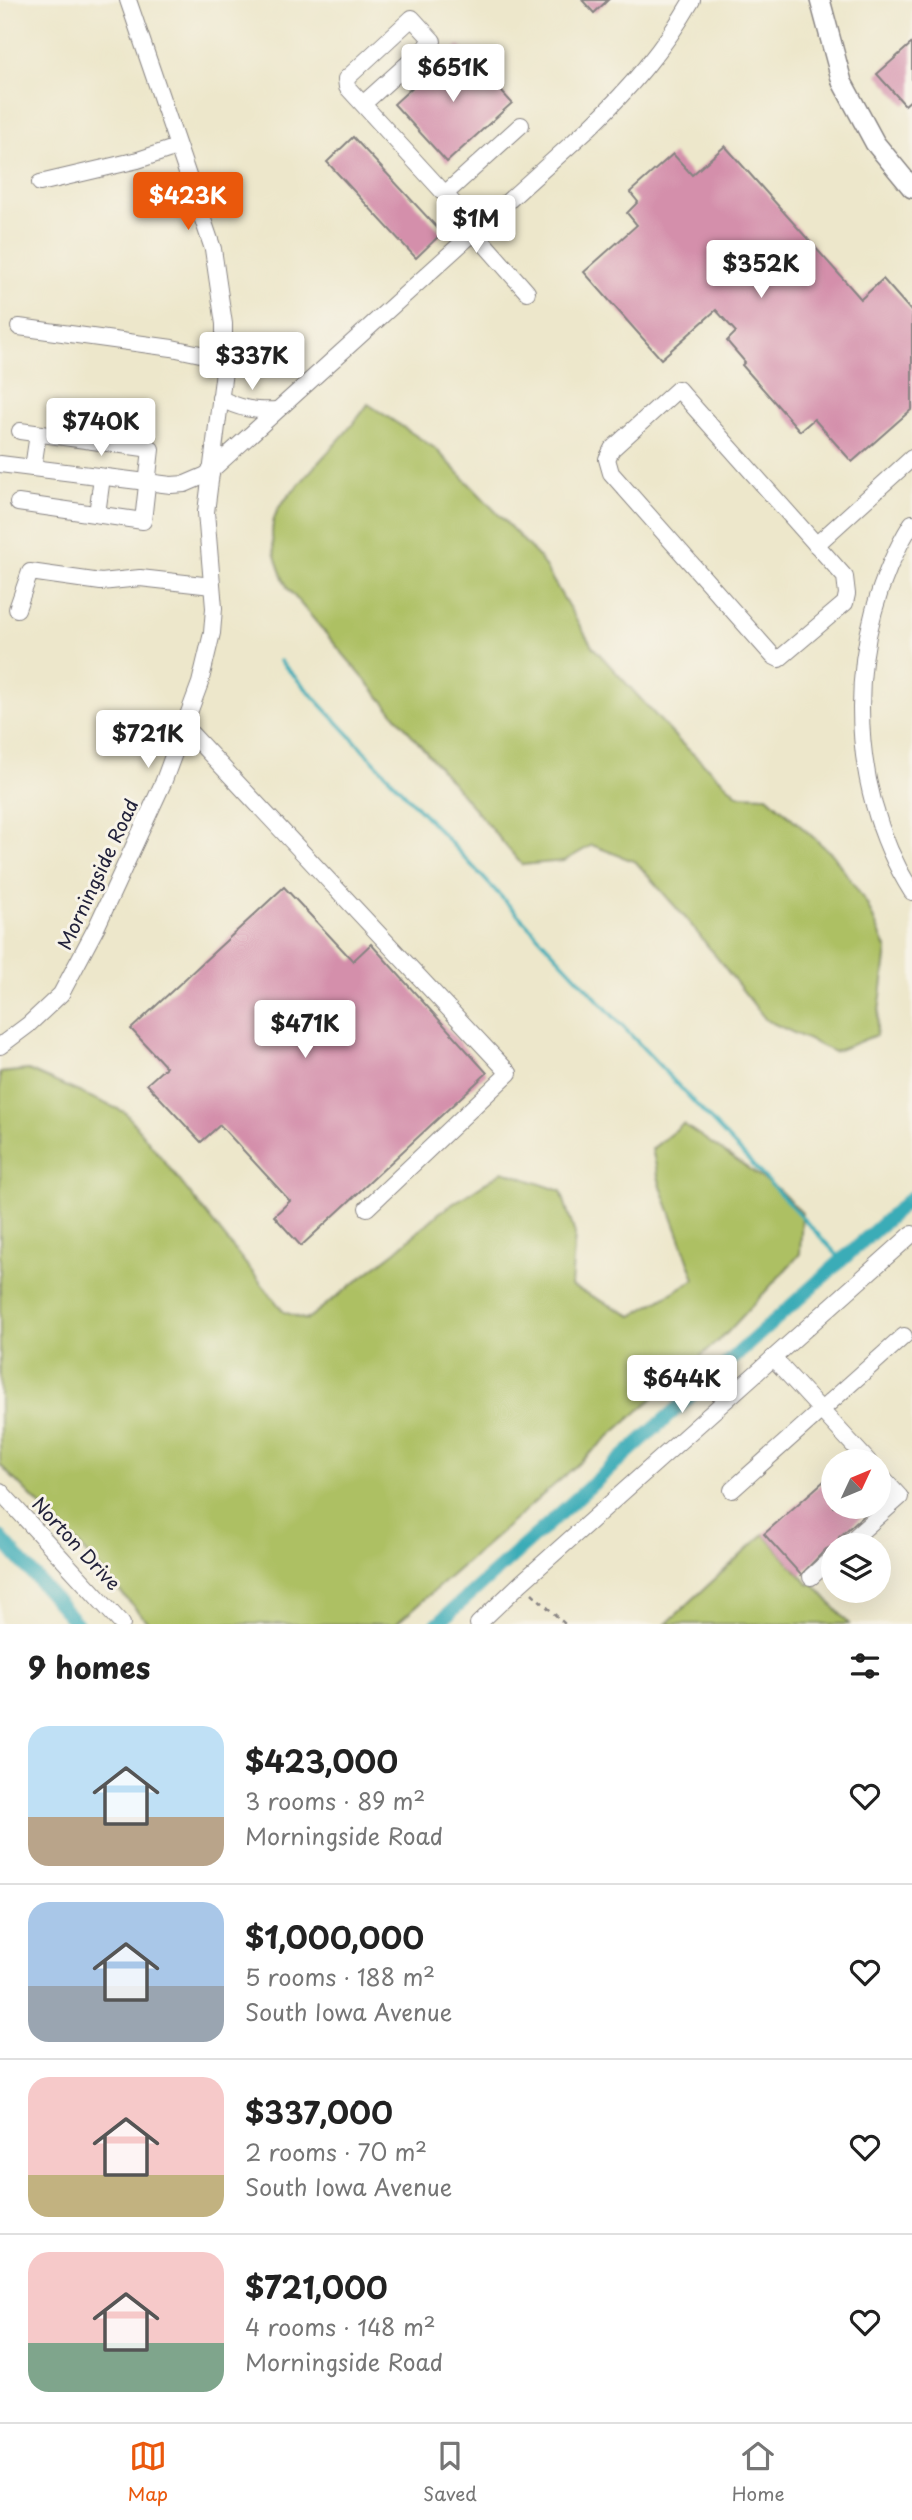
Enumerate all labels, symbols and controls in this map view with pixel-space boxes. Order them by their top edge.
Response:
pin: $651K [404,44,502,104]
text: $651K [417,49,489,84]
pin: $423K [139,173,237,232]
text: $423K [149,177,227,212]
pin: $1M [442,196,510,255]
text: $1M [453,200,499,235]
pin: $352K [712,240,810,300]
text: $352K [722,245,800,280]
pin: $337K [203,332,301,392]
text: $337K [215,337,289,372]
pin: $740K [52,398,150,458]
text: $740K [62,403,140,438]
pin: $721K [99,710,197,770]
text: $721K [112,715,184,750]
street label: Morningside Road [50,794,144,954]
pin: $471K [256,1000,354,1060]
text: $471K [270,1005,340,1040]
pin: $644K [633,1356,731,1415]
text: $644K [643,1360,721,1395]
north arrow [821,1449,891,1519]
map controls [821,1449,891,1603]
street label: Norton Drive [26,1490,128,1596]
button: layers [821,1533,891,1603]
text: 9 homes [28,1644,150,1689]
icon: filters [846,1647,884,1685]
text: $423,000 [245,1738,398,1783]
icon: home [84,1754,168,1838]
icon: heart [846,1777,884,1815]
text: 3 rooms · 89 m² [245,1783,425,1818]
text: Morningside Road [245,1818,443,1853]
text: $1,000,000 [245,1914,424,1959]
icon: home [84,1930,168,2014]
icon: heart [846,1953,884,1991]
text: 5 rooms · 188 m² [245,1959,435,1994]
text: South Iowa Avenue [245,1994,452,2029]
text: $337,000 [245,2089,393,2134]
icon: home [84,2105,168,2189]
icon: heart [846,2128,884,2166]
text: 2 rooms · 70 m² [245,2134,427,2169]
text: South Iowa Avenue [245,2169,452,2204]
text: $721,000 [245,2264,388,2309]
icon: home [84,2280,168,2364]
icon: heart [846,2303,884,2341]
text: 4 rooms · 148 m² [245,2309,436,2344]
text: Morningside Road [245,2344,443,2379]
tab: Map [127,2437,168,2507]
tab: Saved [423,2437,477,2507]
tab: Home [732,2437,785,2507]

